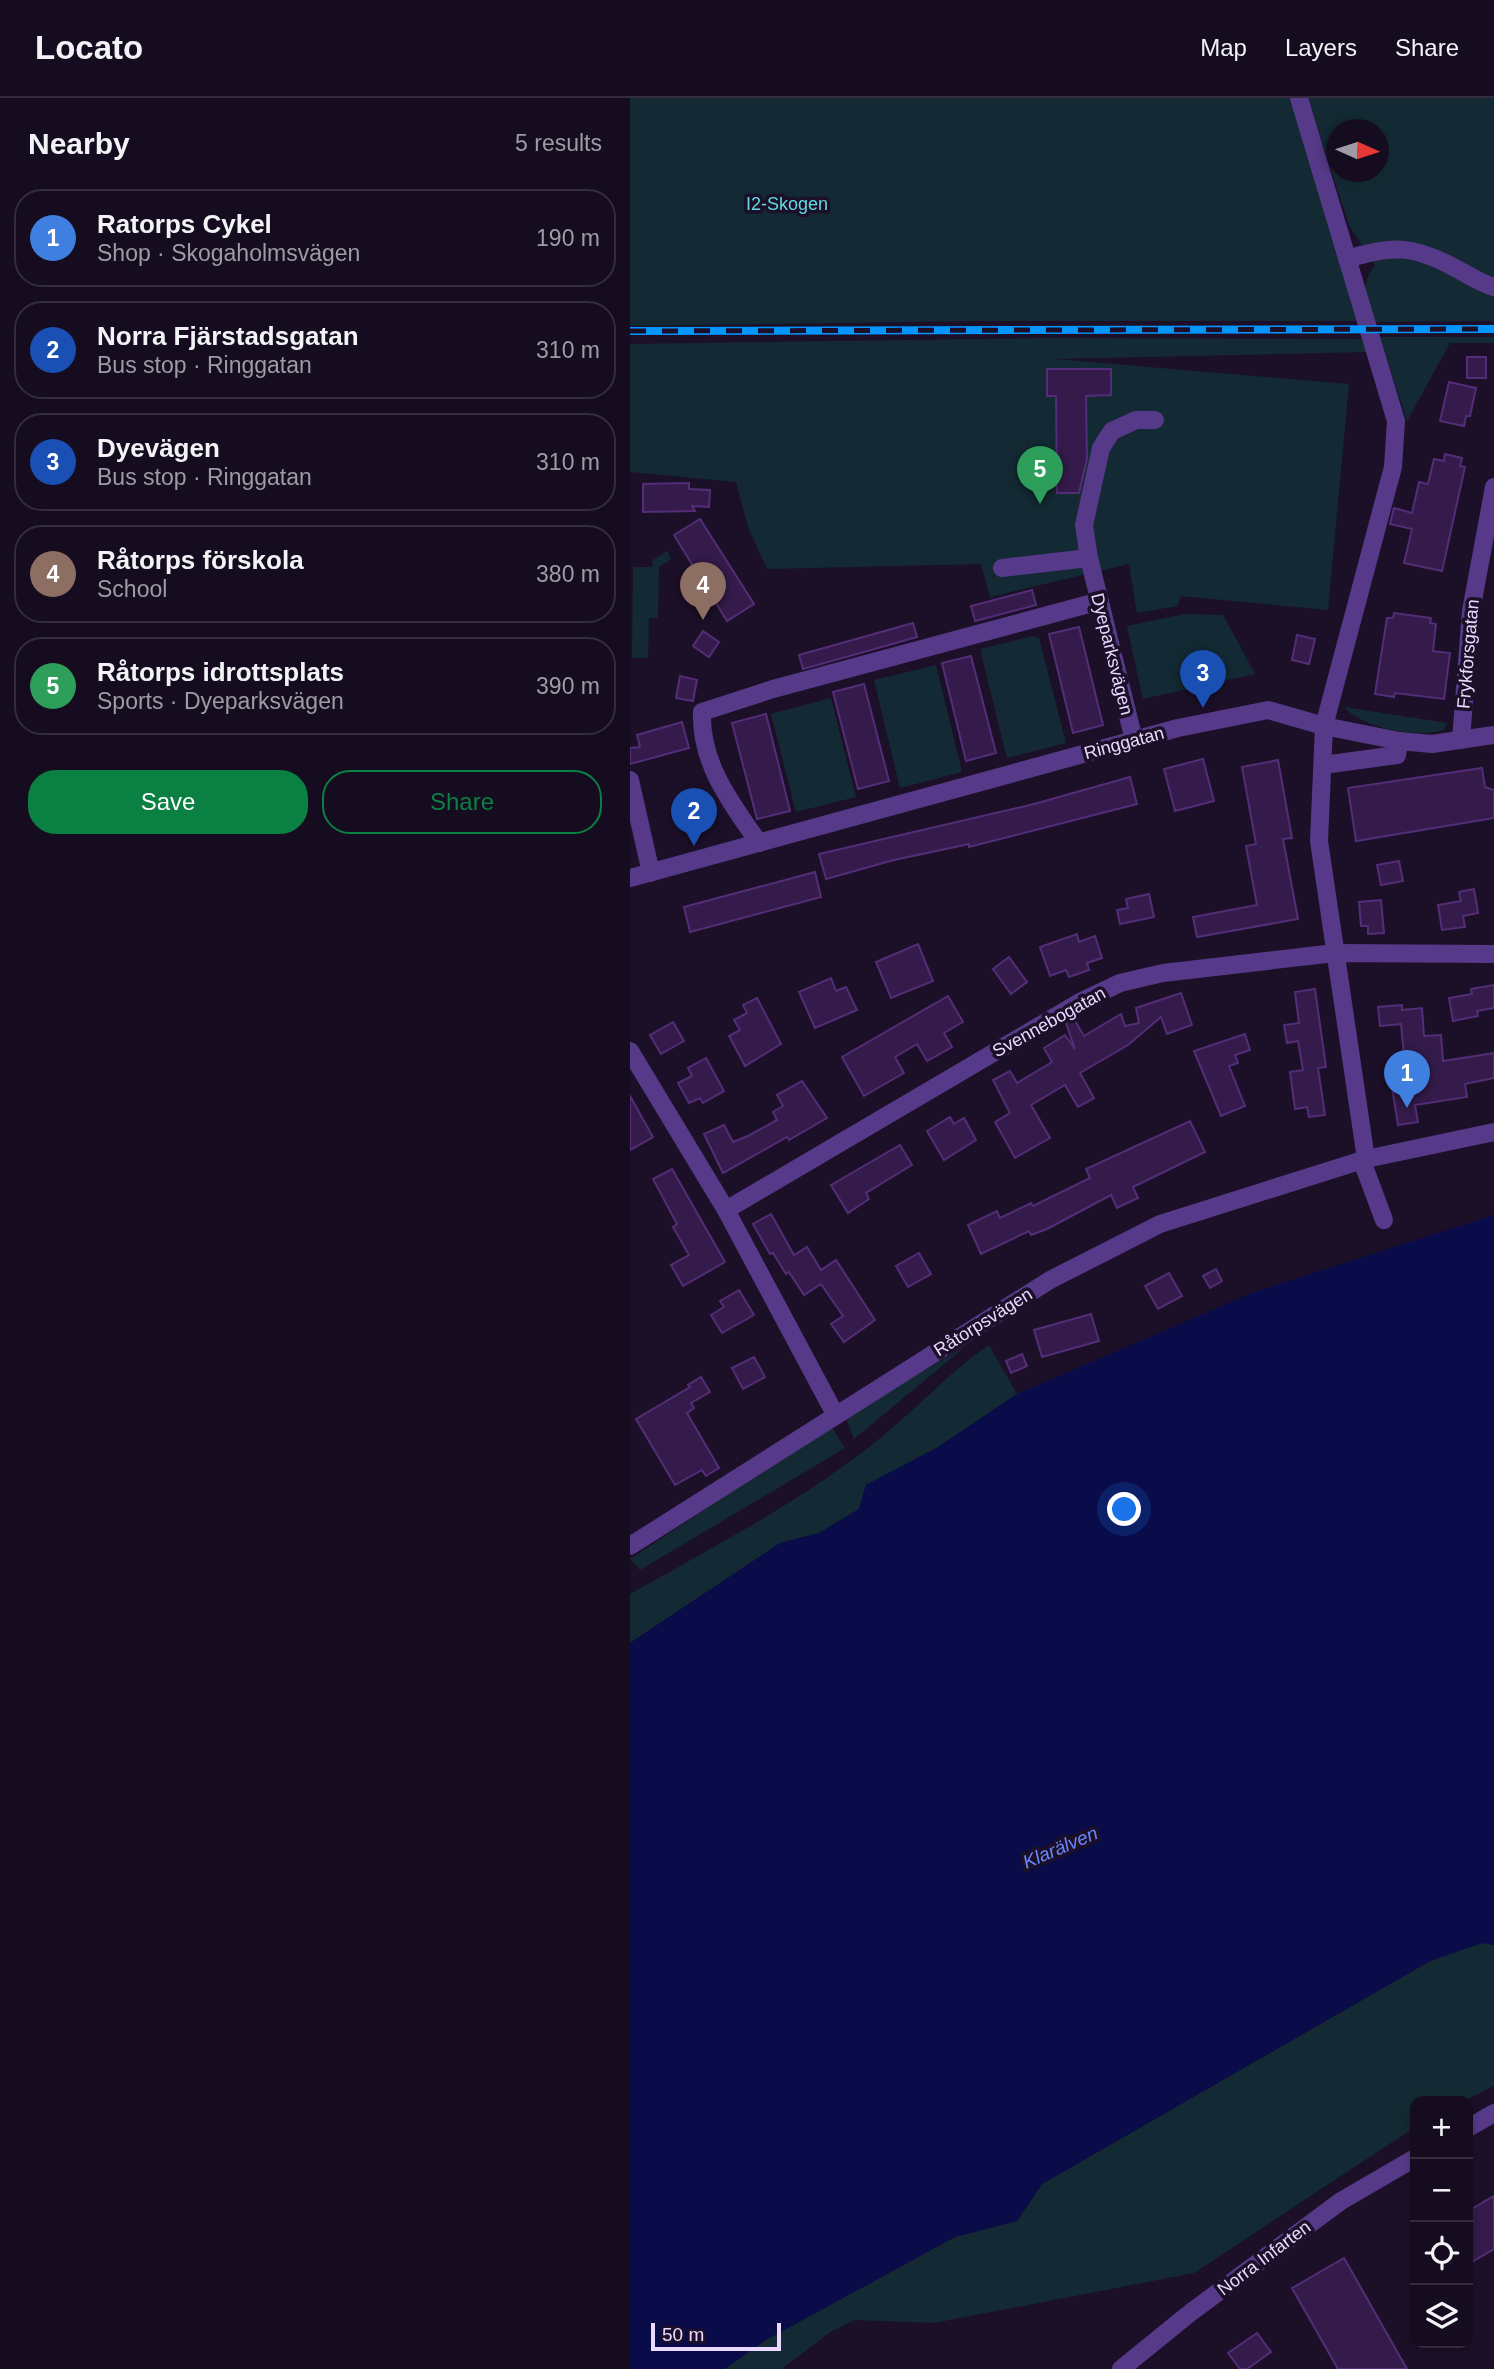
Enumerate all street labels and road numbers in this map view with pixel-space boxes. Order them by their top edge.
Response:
street label: Dyeparksvägen [1087,591,1137,717]
street label: Frykforsgatan [1453,598,1483,710]
street label: Ringgatan [1082,723,1166,763]
street label: Svennebogatan [989,983,1109,1061]
street label: Råtorpsvägen [930,1284,1036,1360]
street label: Norra Infarten [1214,2217,1314,2299]

